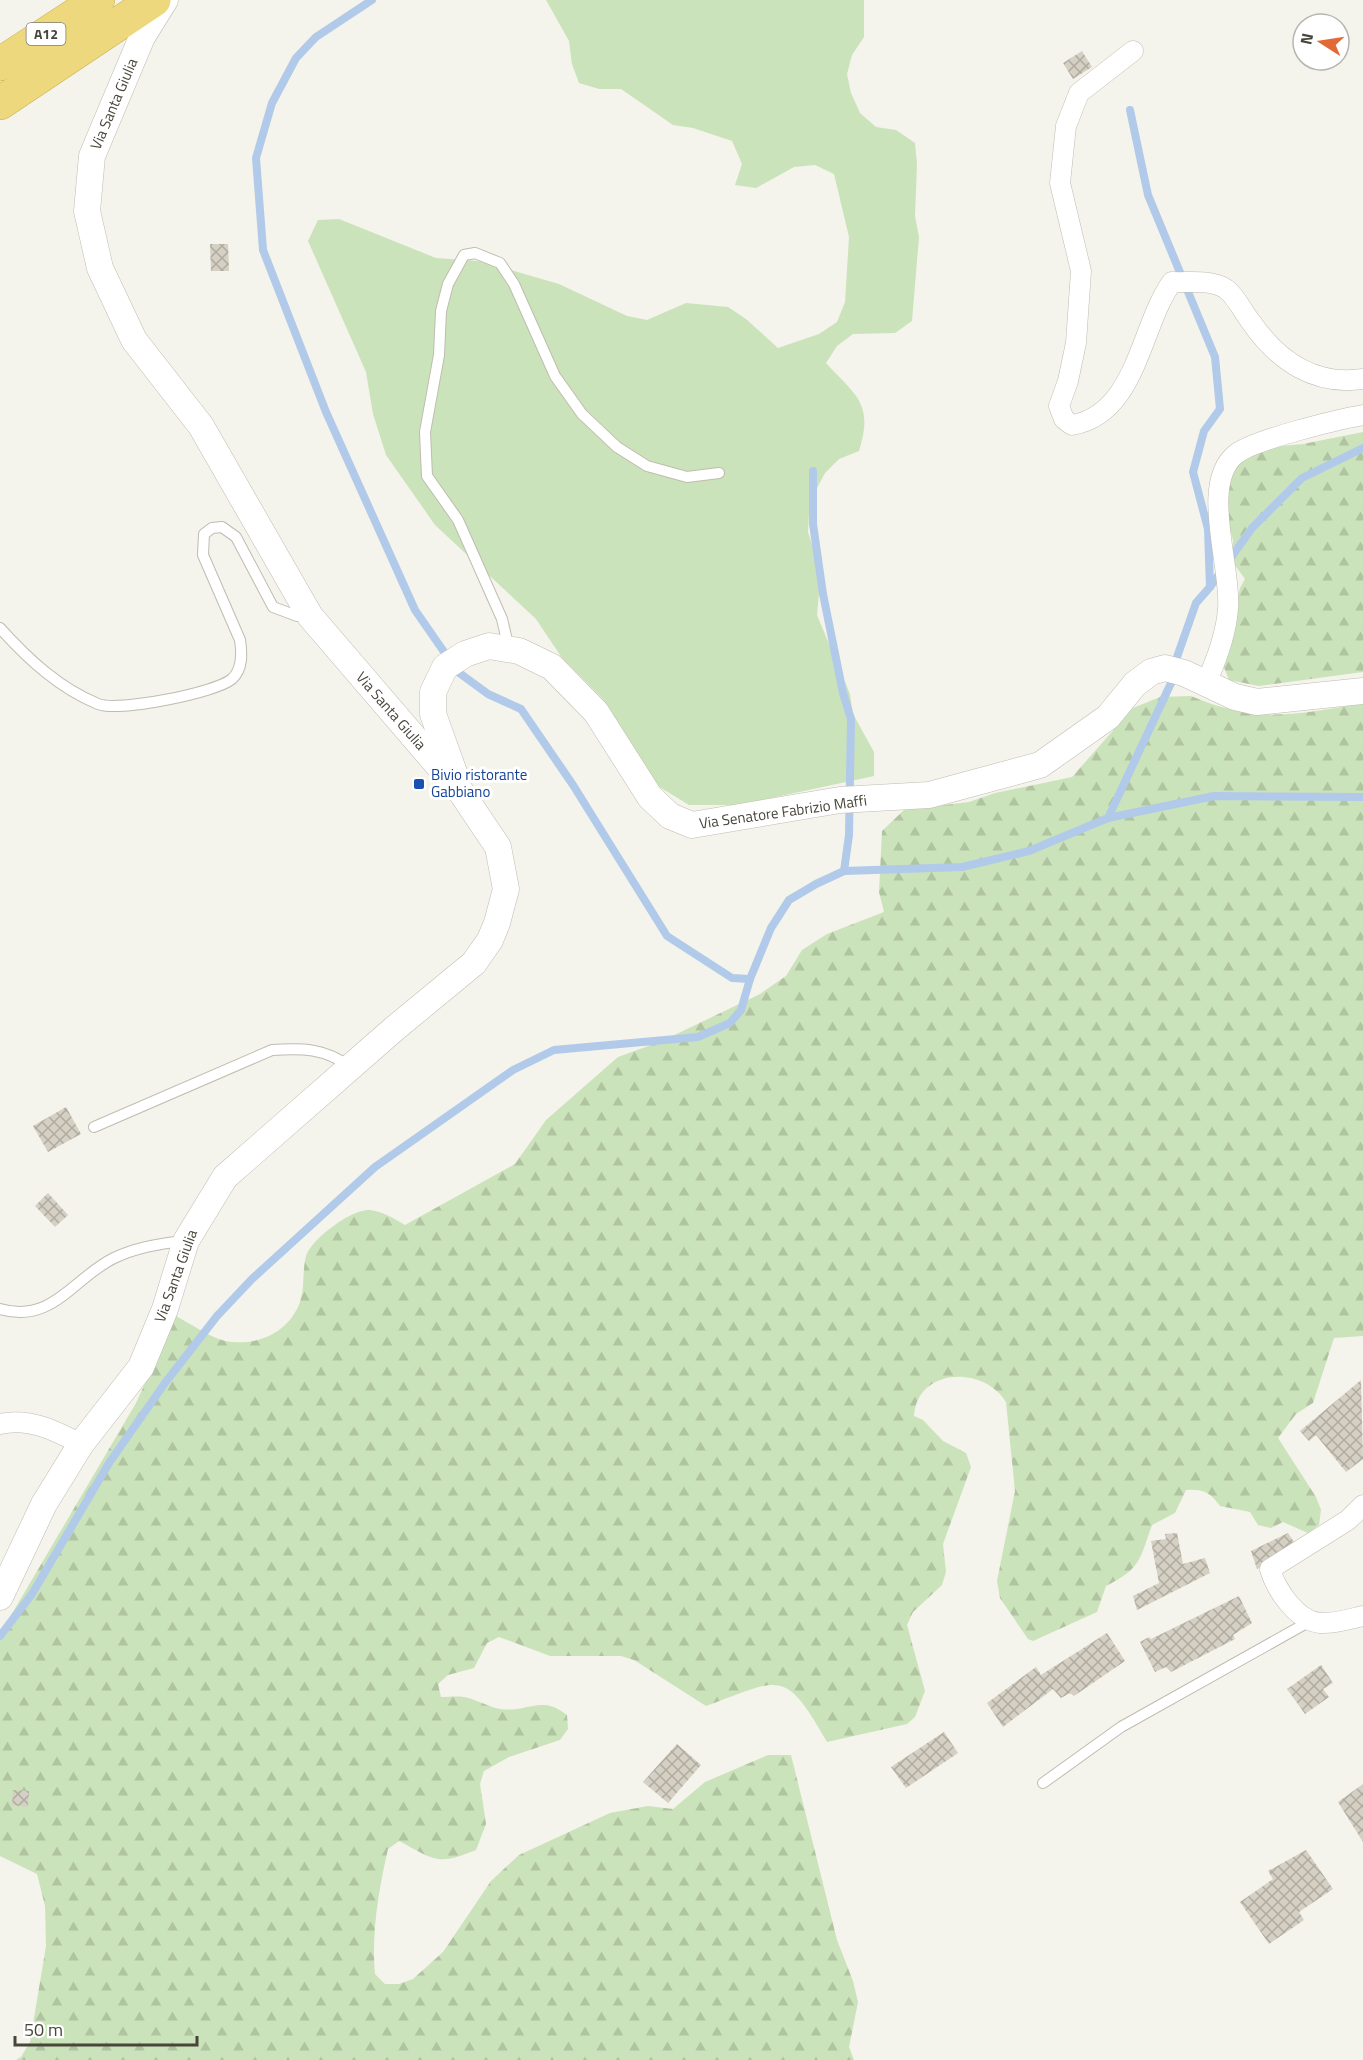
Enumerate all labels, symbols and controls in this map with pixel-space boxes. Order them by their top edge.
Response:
north arrow [1291,12,1351,72]
road number: A12 [26,23,66,45]
text: N [1293,31,1319,47]
street label: Via Santa Giulia [84,54,143,153]
street label: Via Santa Giulia [351,666,432,755]
place label: Bivio ristorante Gabbiano [431,763,527,803]
marker: Bivio ristorante Gabbiano [412,777,426,791]
street label: Via Senatore Fabrizio Maffi [698,788,868,835]
street label: Via Santa Giulia [148,1226,203,1325]
scale bar [15,2009,196,2047]
text: 50 m [24,2016,63,2043]

